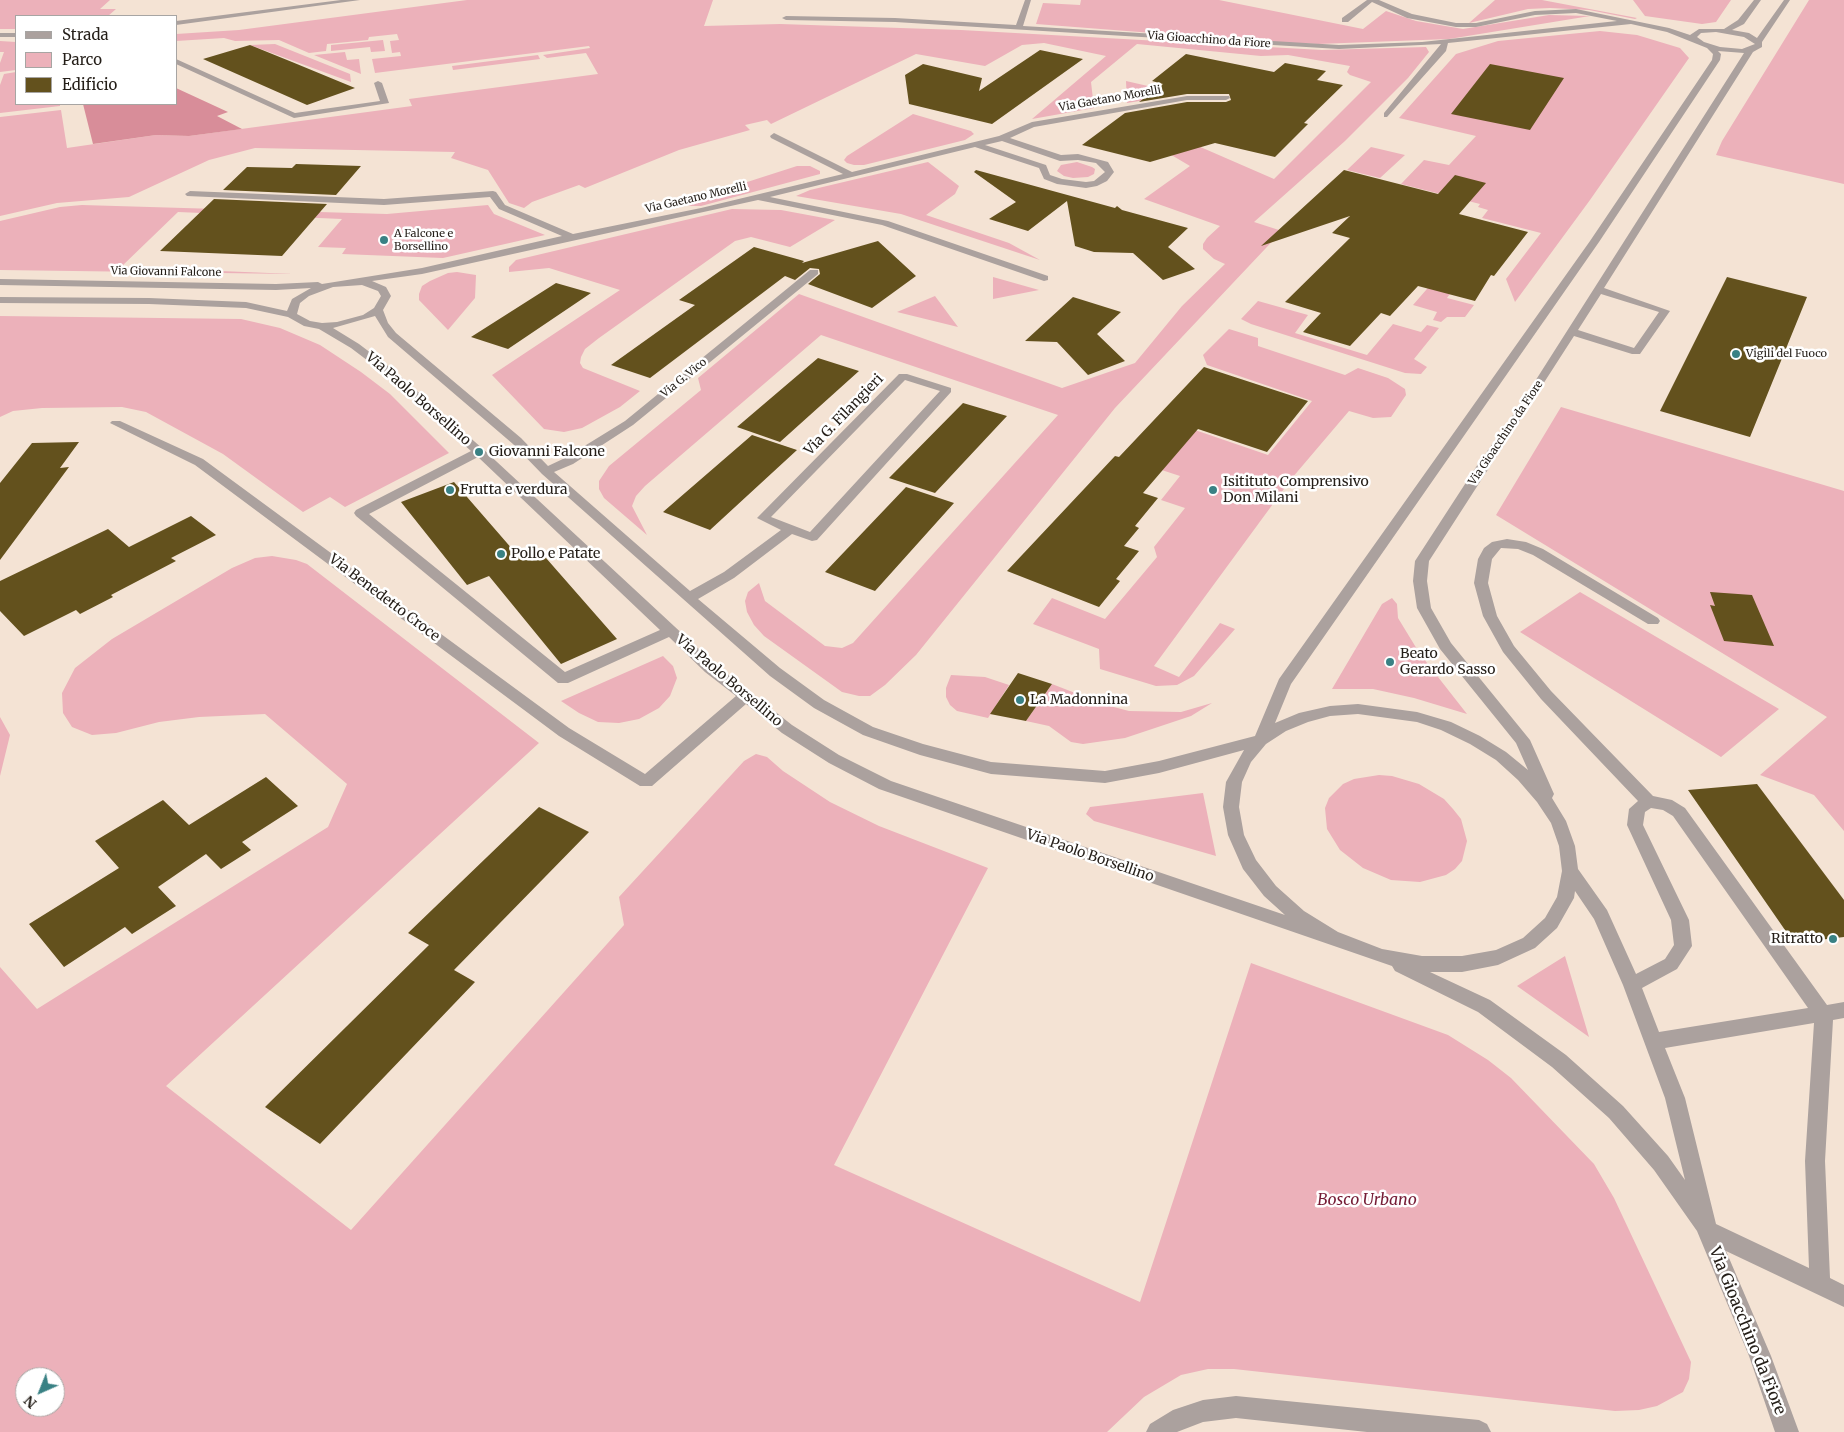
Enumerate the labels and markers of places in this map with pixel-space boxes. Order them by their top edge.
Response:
place label: A Falcone e Borsellino [394,227,453,253]
marker: A Falcone e Borsellino [378,234,390,246]
place label: Vigili del Fuoco [1746,347,1827,361]
marker: Vigili del Fuoco [1730,348,1742,360]
place label: Giovanni Falcone [489,444,605,460]
marker: Giovanni Falcone [473,446,485,458]
place label: Isitituto Comprensivo Don Milani [1223,474,1369,507]
place label: Frutta e verdura [460,482,567,498]
marker: Frutta e verdura [444,484,456,496]
marker: Isitituto Comprensivo Don Milani [1207,484,1219,496]
place label: Pollo e Patate [511,546,600,562]
marker: Pollo e Patate [495,548,507,560]
place label: Beato Gerardo Sasso [1400,646,1495,679]
marker: Beato Gerardo Sasso [1384,656,1396,668]
place label: La Madonnina [1030,692,1128,708]
marker: La Madonnina [1014,694,1026,706]
place label: Ritratto [1771,931,1823,947]
marker: Ritratto [1827,933,1839,945]

